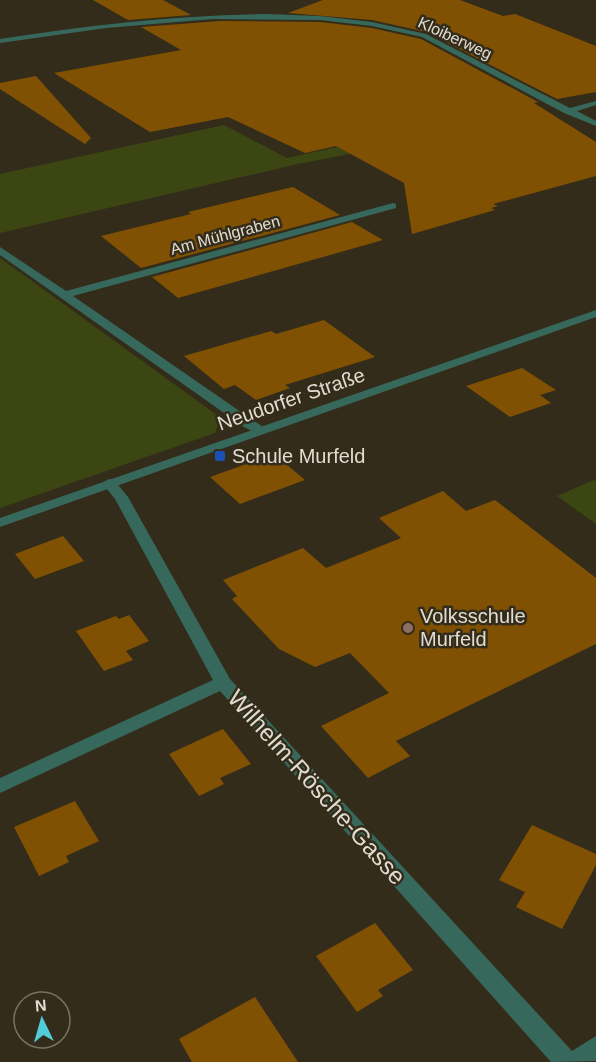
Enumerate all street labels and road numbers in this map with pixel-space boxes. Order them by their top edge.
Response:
street label: Kloiberweg [416,14,494,62]
street label: Am Mühlgraben [168,212,282,258]
street label: Neudorfer Straße [214,363,368,435]
street label: Wilhelm-Rösche-Gasse [223,684,411,890]

